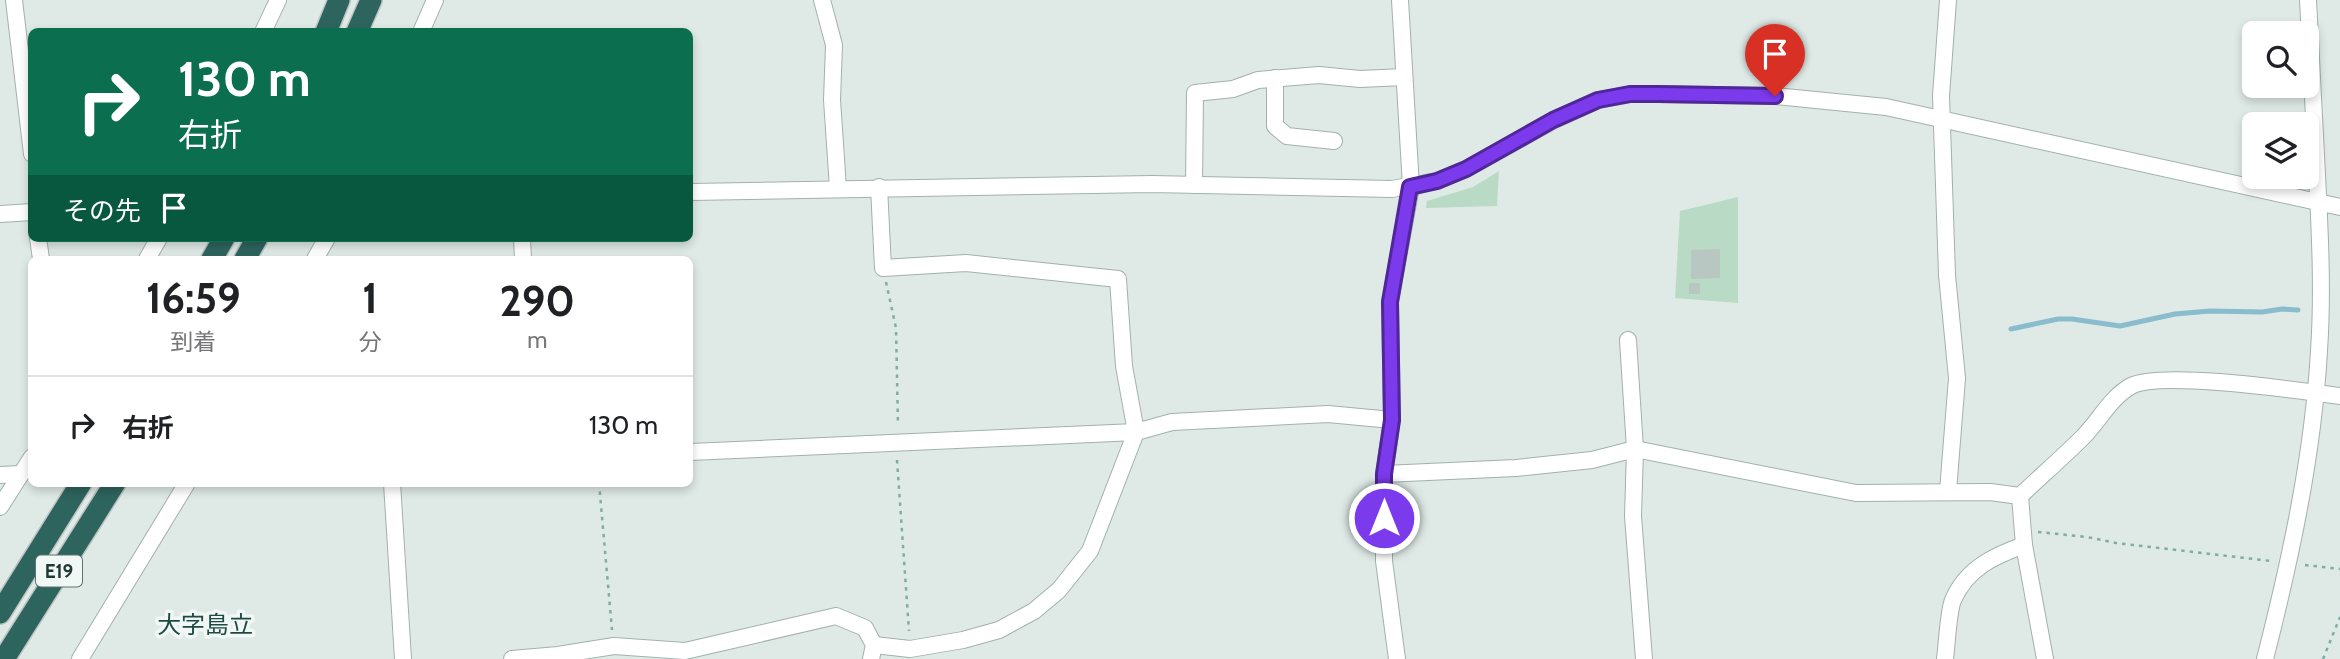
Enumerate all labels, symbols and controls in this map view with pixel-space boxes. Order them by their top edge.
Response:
map controls [2242,21,2319,189]
button: search [2242,21,2319,98]
pin [1745,24,1805,96]
icon: arrive [1756,35,1794,73]
text: 130 m [178,49,311,108]
icon: right [63,56,154,147]
button: layers [2242,112,2319,189]
text: 右折 [178,115,242,154]
icon: arrive [155,189,193,227]
text: その先 [63,195,141,227]
text: 16:59 [146,272,241,324]
text: 1 [362,272,378,324]
text: 290 [500,275,575,327]
text: m [527,326,547,354]
text: 到着 [170,328,216,356]
text: 分 [359,328,382,356]
icon: right [63,406,101,444]
text: 130 m [589,409,658,441]
text: 右折 [122,412,174,444]
position arrow [1347,481,1421,555]
road number: E19 [36,556,82,586]
district label: 大字島立 [157,610,253,639]

